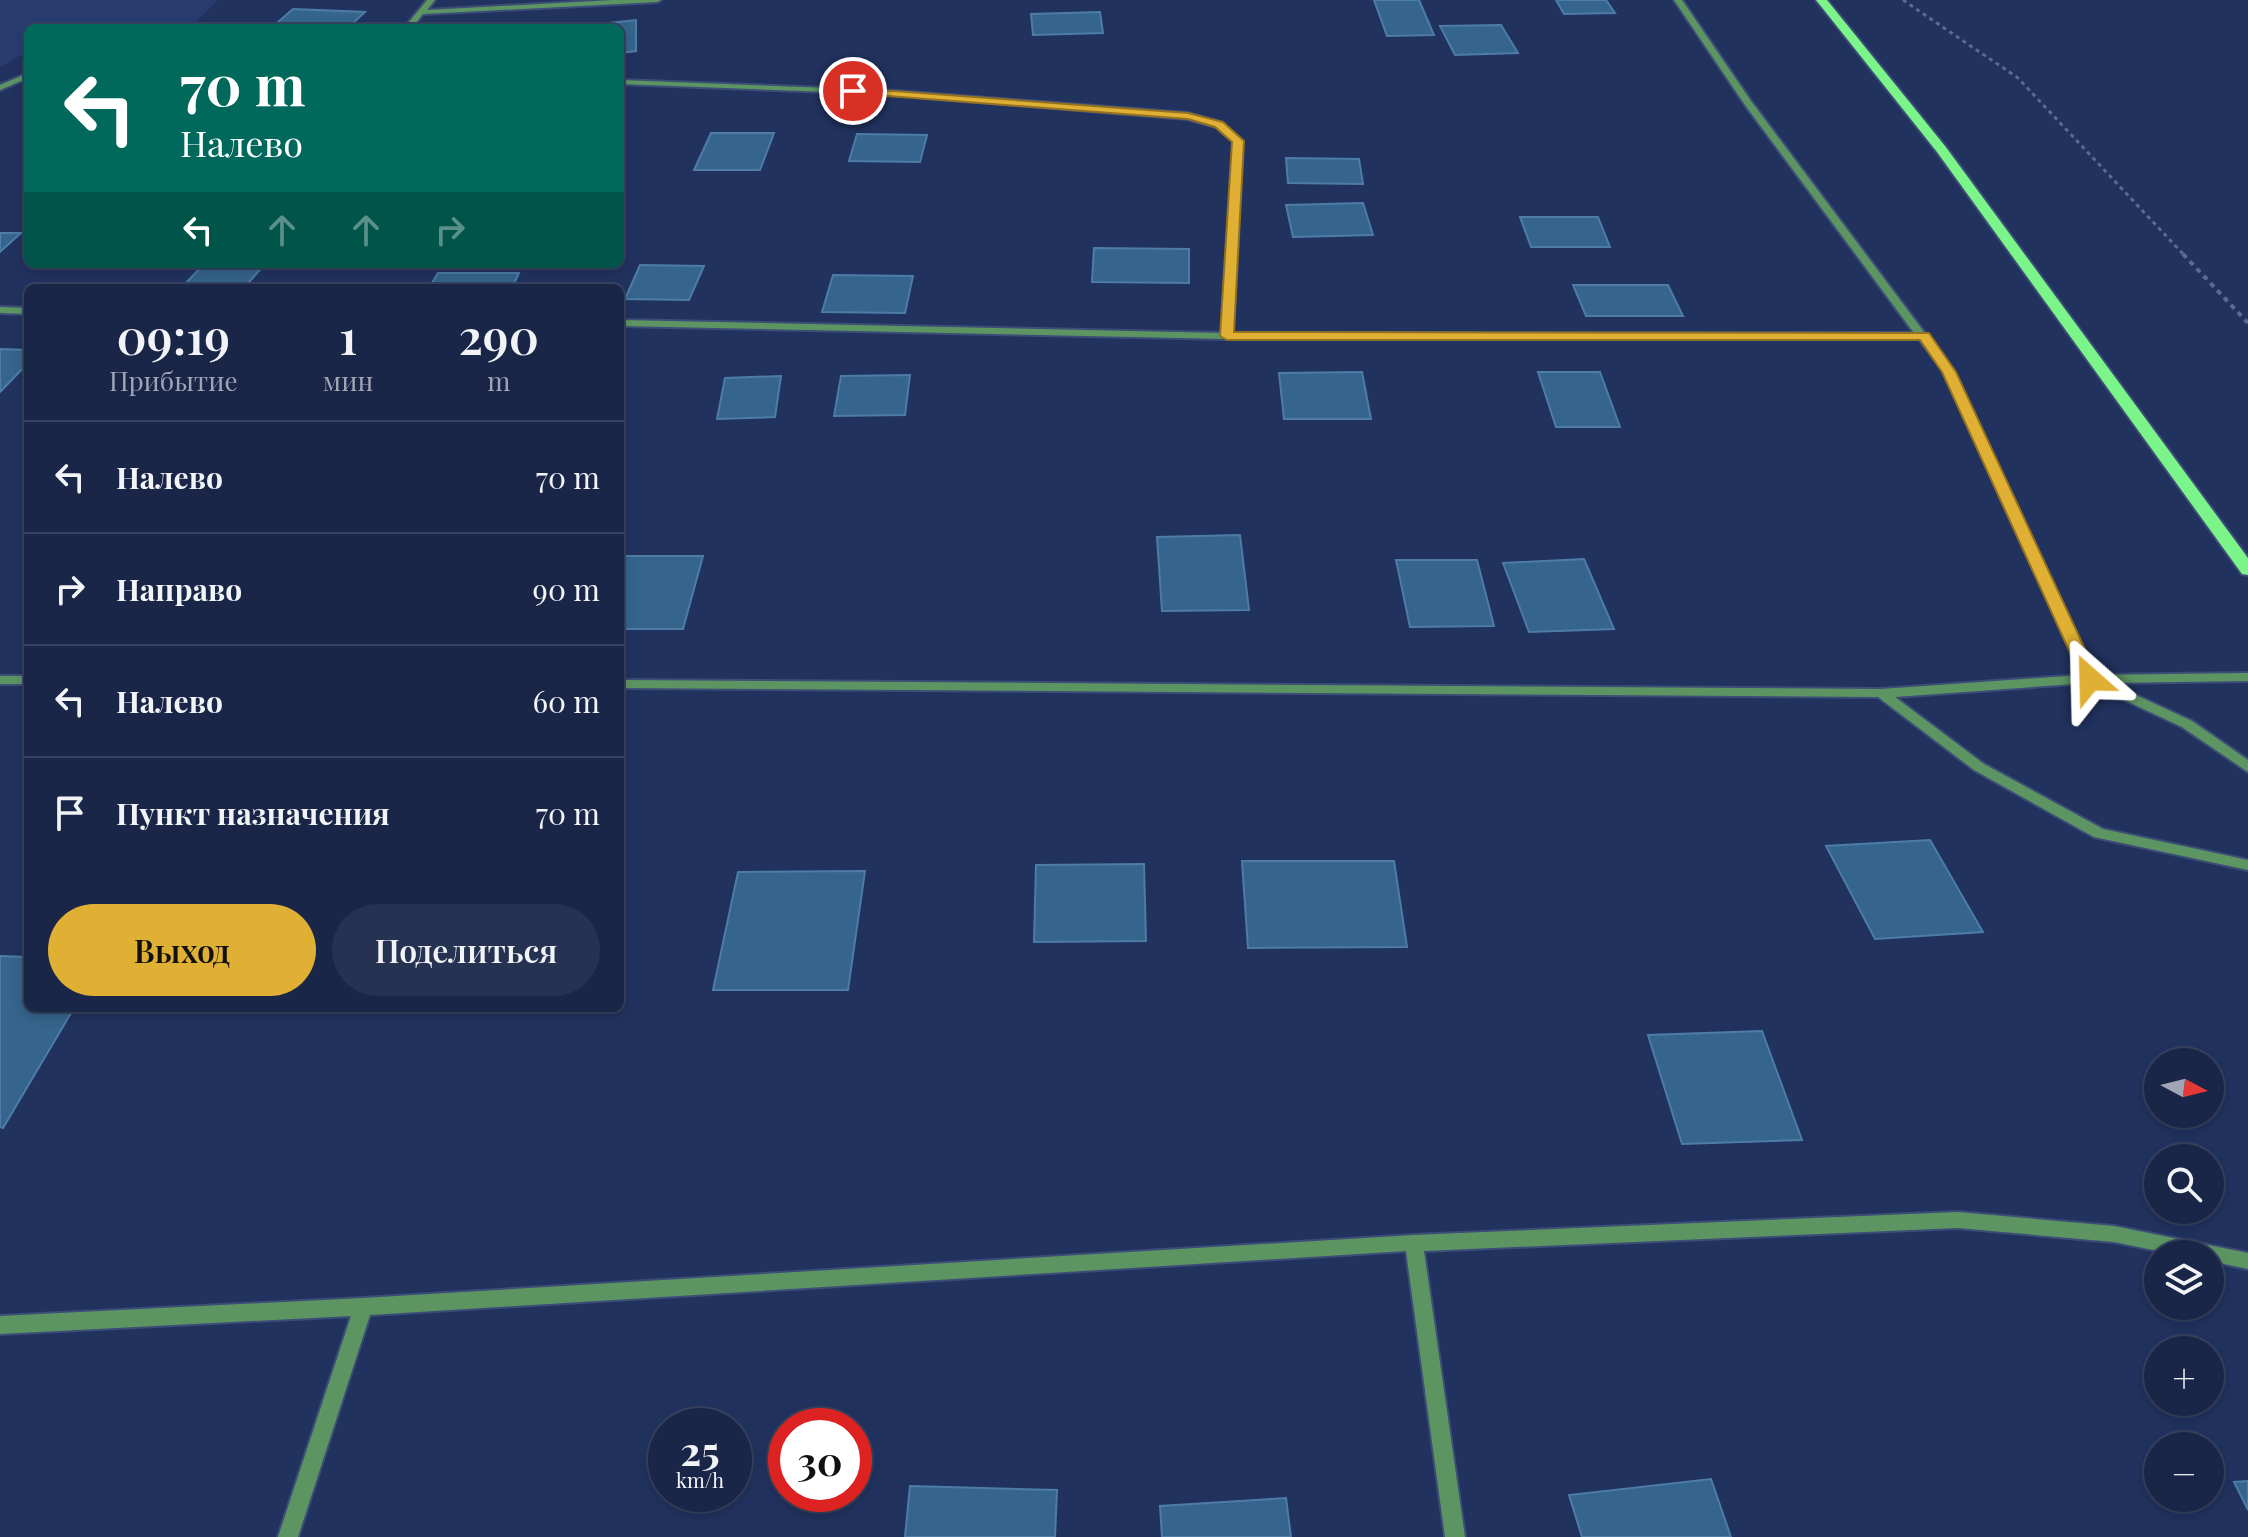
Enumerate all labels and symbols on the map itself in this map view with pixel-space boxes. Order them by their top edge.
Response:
pin [819,57,887,125]
position arrow [2048,637,2132,721]
north arrow [2144,1048,2224,1128]
speed limit sign: 30 [768,1408,872,1512]

